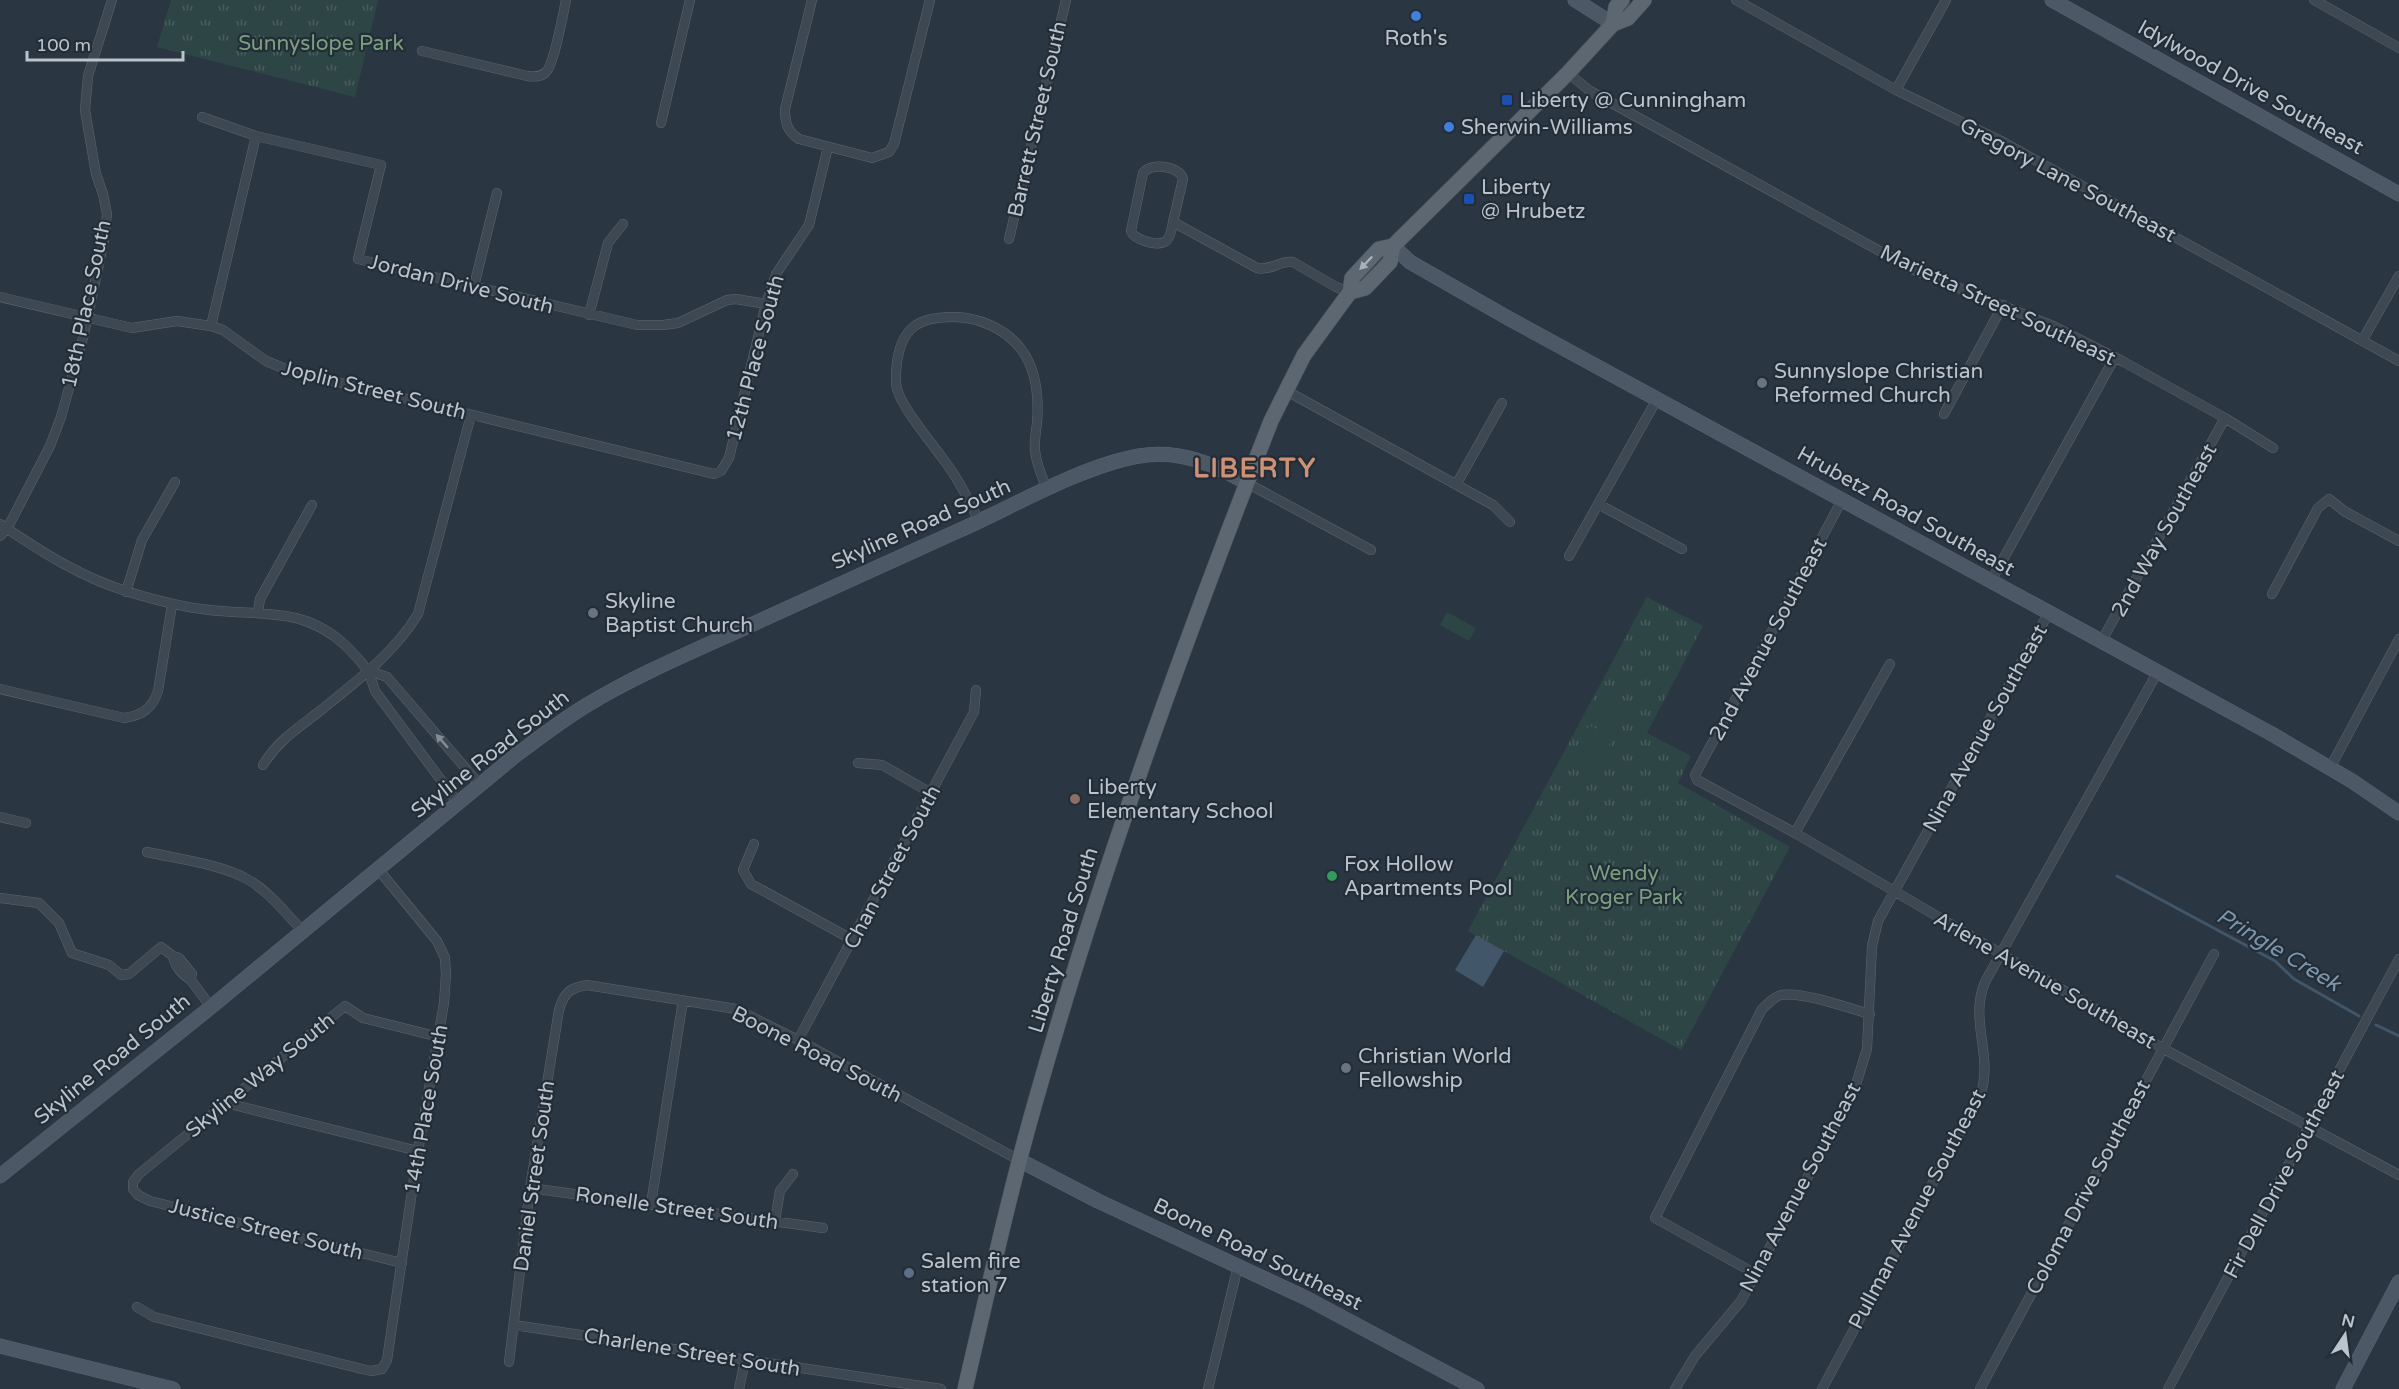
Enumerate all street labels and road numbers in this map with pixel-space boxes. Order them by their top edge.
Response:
street label: Idylwood Drive Southeast [2133,15,2368,160]
street label: Barrett Street South [1003,19,1072,220]
street label: Gregory Lane Southeast [1955,113,2180,248]
street label: 18th Place South [56,218,117,391]
street label: Marietta Street Southeast [1876,240,2120,371]
street label: Jordan Drive South [366,249,556,320]
street label: 12th Place South [721,272,790,444]
street label: Joplin Street South [279,355,469,426]
street label: 2nd Way Southeast [2106,439,2223,621]
street label: Hrubetz Road Southeast [1793,441,2019,582]
street label: Skyline Road South [828,474,1015,575]
street label: 2nd Avenue Southeast [1704,533,1833,745]
street label: Nina Avenue Southeast [1918,620,2053,836]
street label: Skyline Road South [406,685,574,824]
street label: Chan Street South [839,781,946,954]
street label: Liberty Road South [1023,844,1104,1036]
street label: Arlene Avenue Southeast [1929,906,2160,1054]
street label: Skyline Road South [29,989,195,1130]
street label: Boone Road South [727,1001,906,1108]
street label: Skyline Way South [181,1008,340,1143]
street label: 14th Place South [399,1022,454,1196]
street label: Fir Dell Drive Southeast [2219,1066,2350,1283]
street label: Coloma Drive Southeast [2021,1076,2156,1299]
street label: Nina Avenue Southeast [1735,1078,1866,1296]
street label: Daniel Street South [509,1079,560,1273]
street label: Pullman Avenue Southeast [1843,1085,1991,1333]
street label: Ronelle Street South [574,1182,780,1235]
street label: Justice Street South [166,1193,365,1266]
street label: Boone Road Southeast [1149,1193,1366,1316]
street label: Charlene Street South [582,1323,802,1382]

